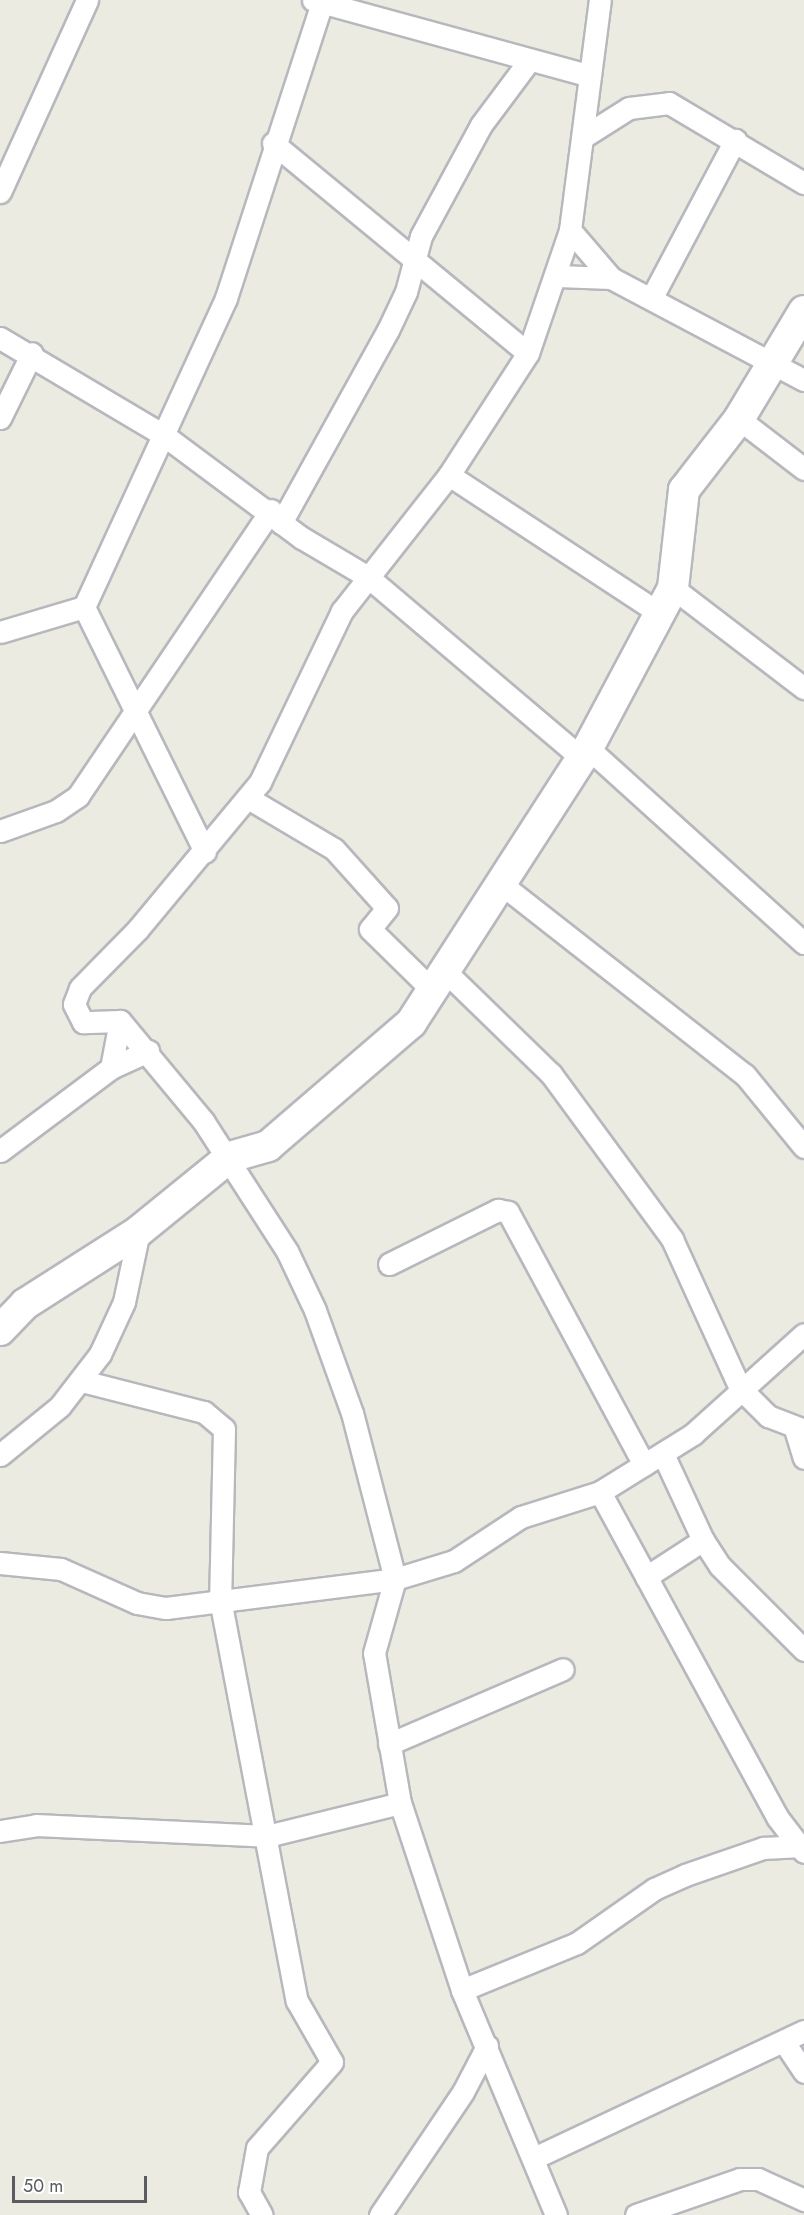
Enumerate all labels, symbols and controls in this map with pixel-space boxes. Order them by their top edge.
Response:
scale bar [15,2164,150,2202]
text: 50 m [23,2173,63,2199]

